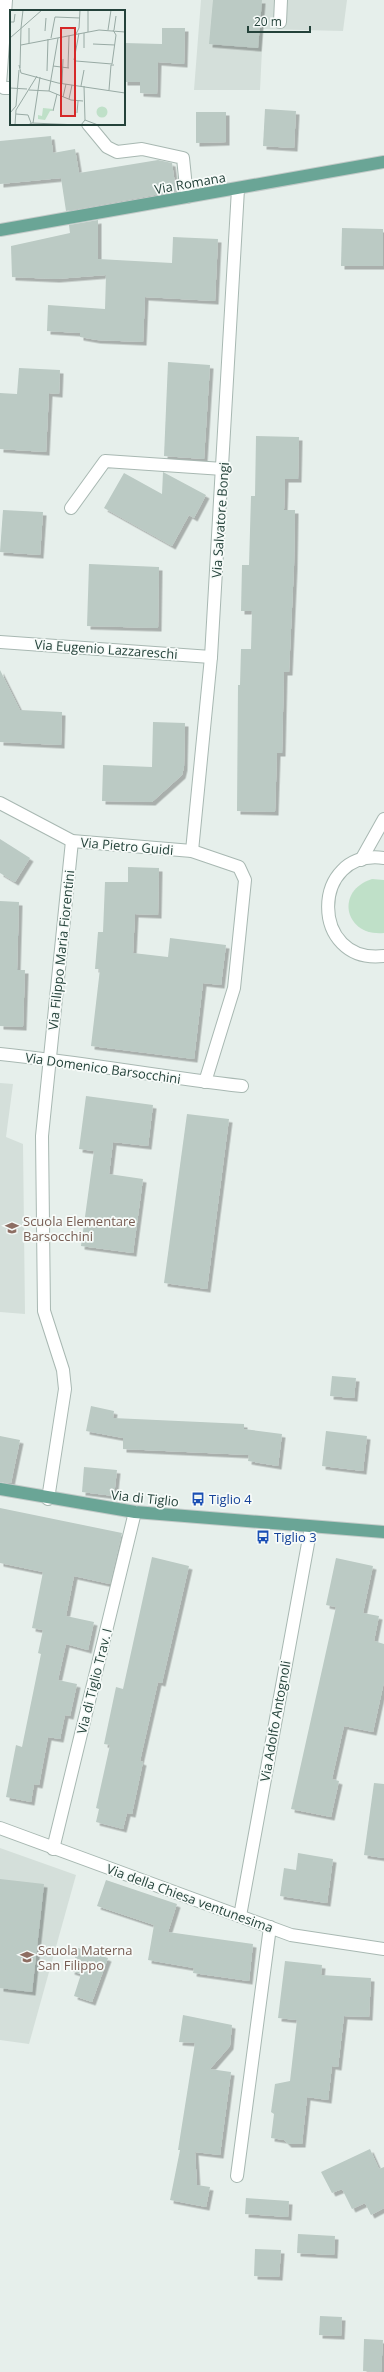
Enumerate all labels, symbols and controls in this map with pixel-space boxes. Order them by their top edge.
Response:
scale bar [248,8,310,34]
inset map [10,10,125,125]
text: 20 m [254,13,282,30]
street label: Via Romana [153,168,227,198]
street label: Via Salvatore Bongi [207,462,233,578]
street label: Via Eugenio Lazzareschi [34,635,178,663]
street label: Via Pietro Guidi [80,833,174,859]
street label: Via Filippo Maria Fiorentini [44,869,78,1031]
street label: Via Domenico Barsocchini [24,1048,182,1088]
place label: Scuola Elementare Barsocchini [23,1212,136,1245]
school or university icon: Scuola Elementare Barsocchini [4,1220,20,1236]
street label: Via di Tiglio [110,1485,180,1511]
place label: Tiglio 4 [209,1490,252,1508]
bus stop icon: Tiglio 4 [190,1491,206,1507]
place label: Tiglio 3 [274,1528,317,1546]
bus stop icon: Tiglio 3 [255,1529,271,1545]
street label: Via di Tiglio Trav. I [72,1626,116,1736]
street label: Via Adolfo Antognoli [255,1659,295,1783]
street label: Via della Chiesa ventunesima [104,1859,276,1937]
place label: Scuola Materna San Filippo [38,1941,132,1974]
school or university icon: Scuola Materna San Filippo [19,1949,35,1965]

